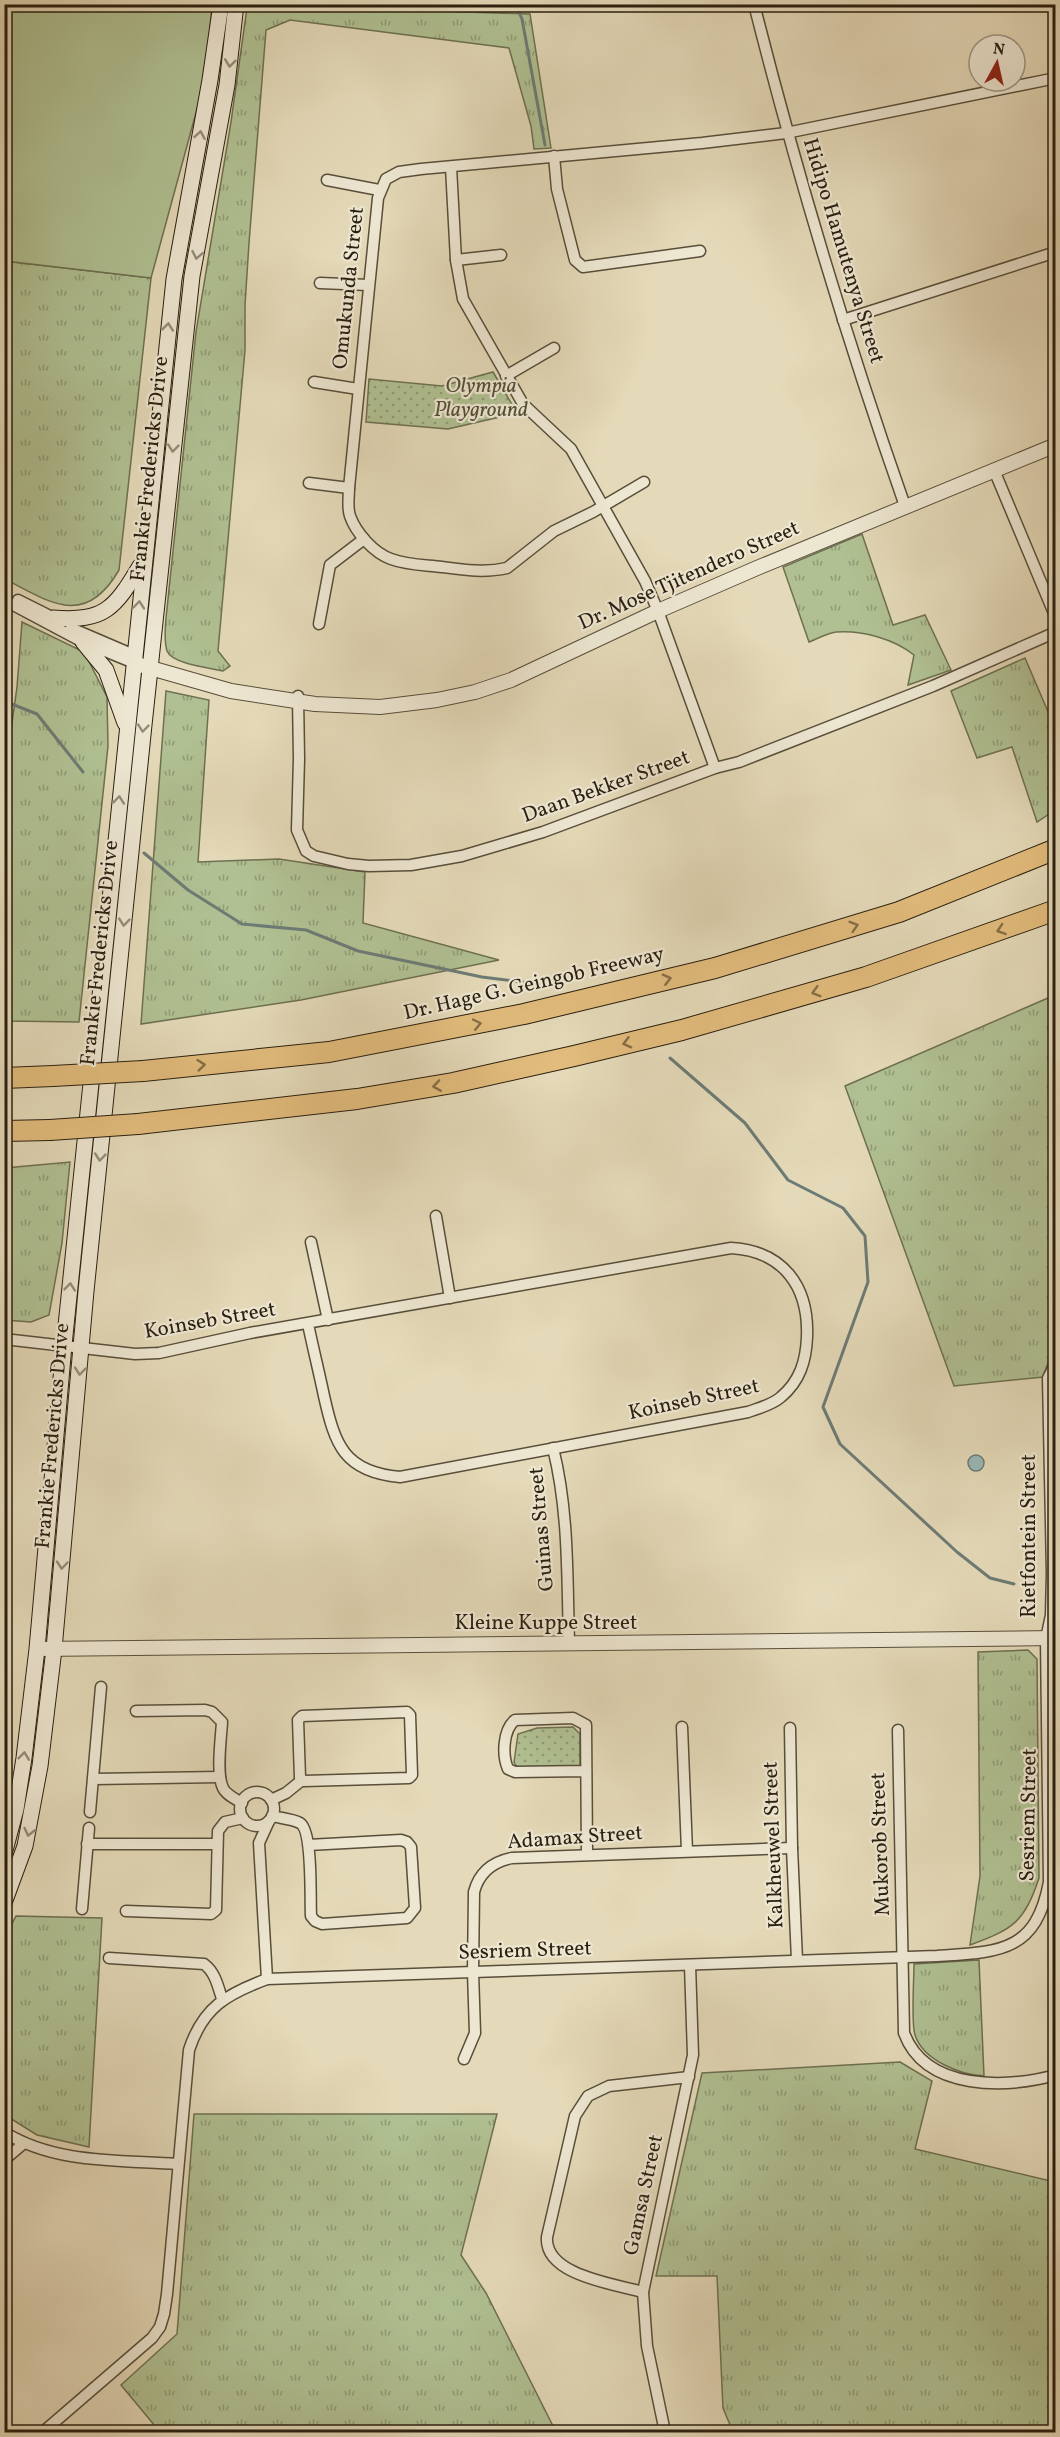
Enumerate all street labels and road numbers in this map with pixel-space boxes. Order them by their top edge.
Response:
street label: Hidipo Hamutenya Street [795,135,891,367]
street label: Omukunda Street [326,205,372,371]
street label: Frankie Fredericks Drive [124,355,176,583]
street label: Dr. Mose Tjitendero Street [574,514,804,638]
street label: Daan Bekker Street [518,743,694,831]
street label: Frankie Fredericks Drive [74,839,126,1067]
street label: Dr. Hage G. Geingob Freeway [401,940,668,1028]
street label: Koinseb Street [142,1295,278,1347]
street label: Frankie Fredericks Drive [29,1322,77,1550]
street label: Koinseb Street [626,1372,762,1428]
street label: Rietfontein Street [1015,1454,1044,1618]
street label: Guinas Street [522,1466,562,1592]
street label: Kleine Kuppe Street [455,1609,637,1638]
street label: Sesriem Street [1013,1748,1045,1882]
street label: Kalkheuwel Street [757,1761,791,1929]
street label: Mukorob Street [864,1772,898,1916]
street label: Adamax Street [506,1819,644,1857]
street label: Sesriem Street [458,1934,592,1968]
street label: Gamsa Street [617,2132,671,2258]

